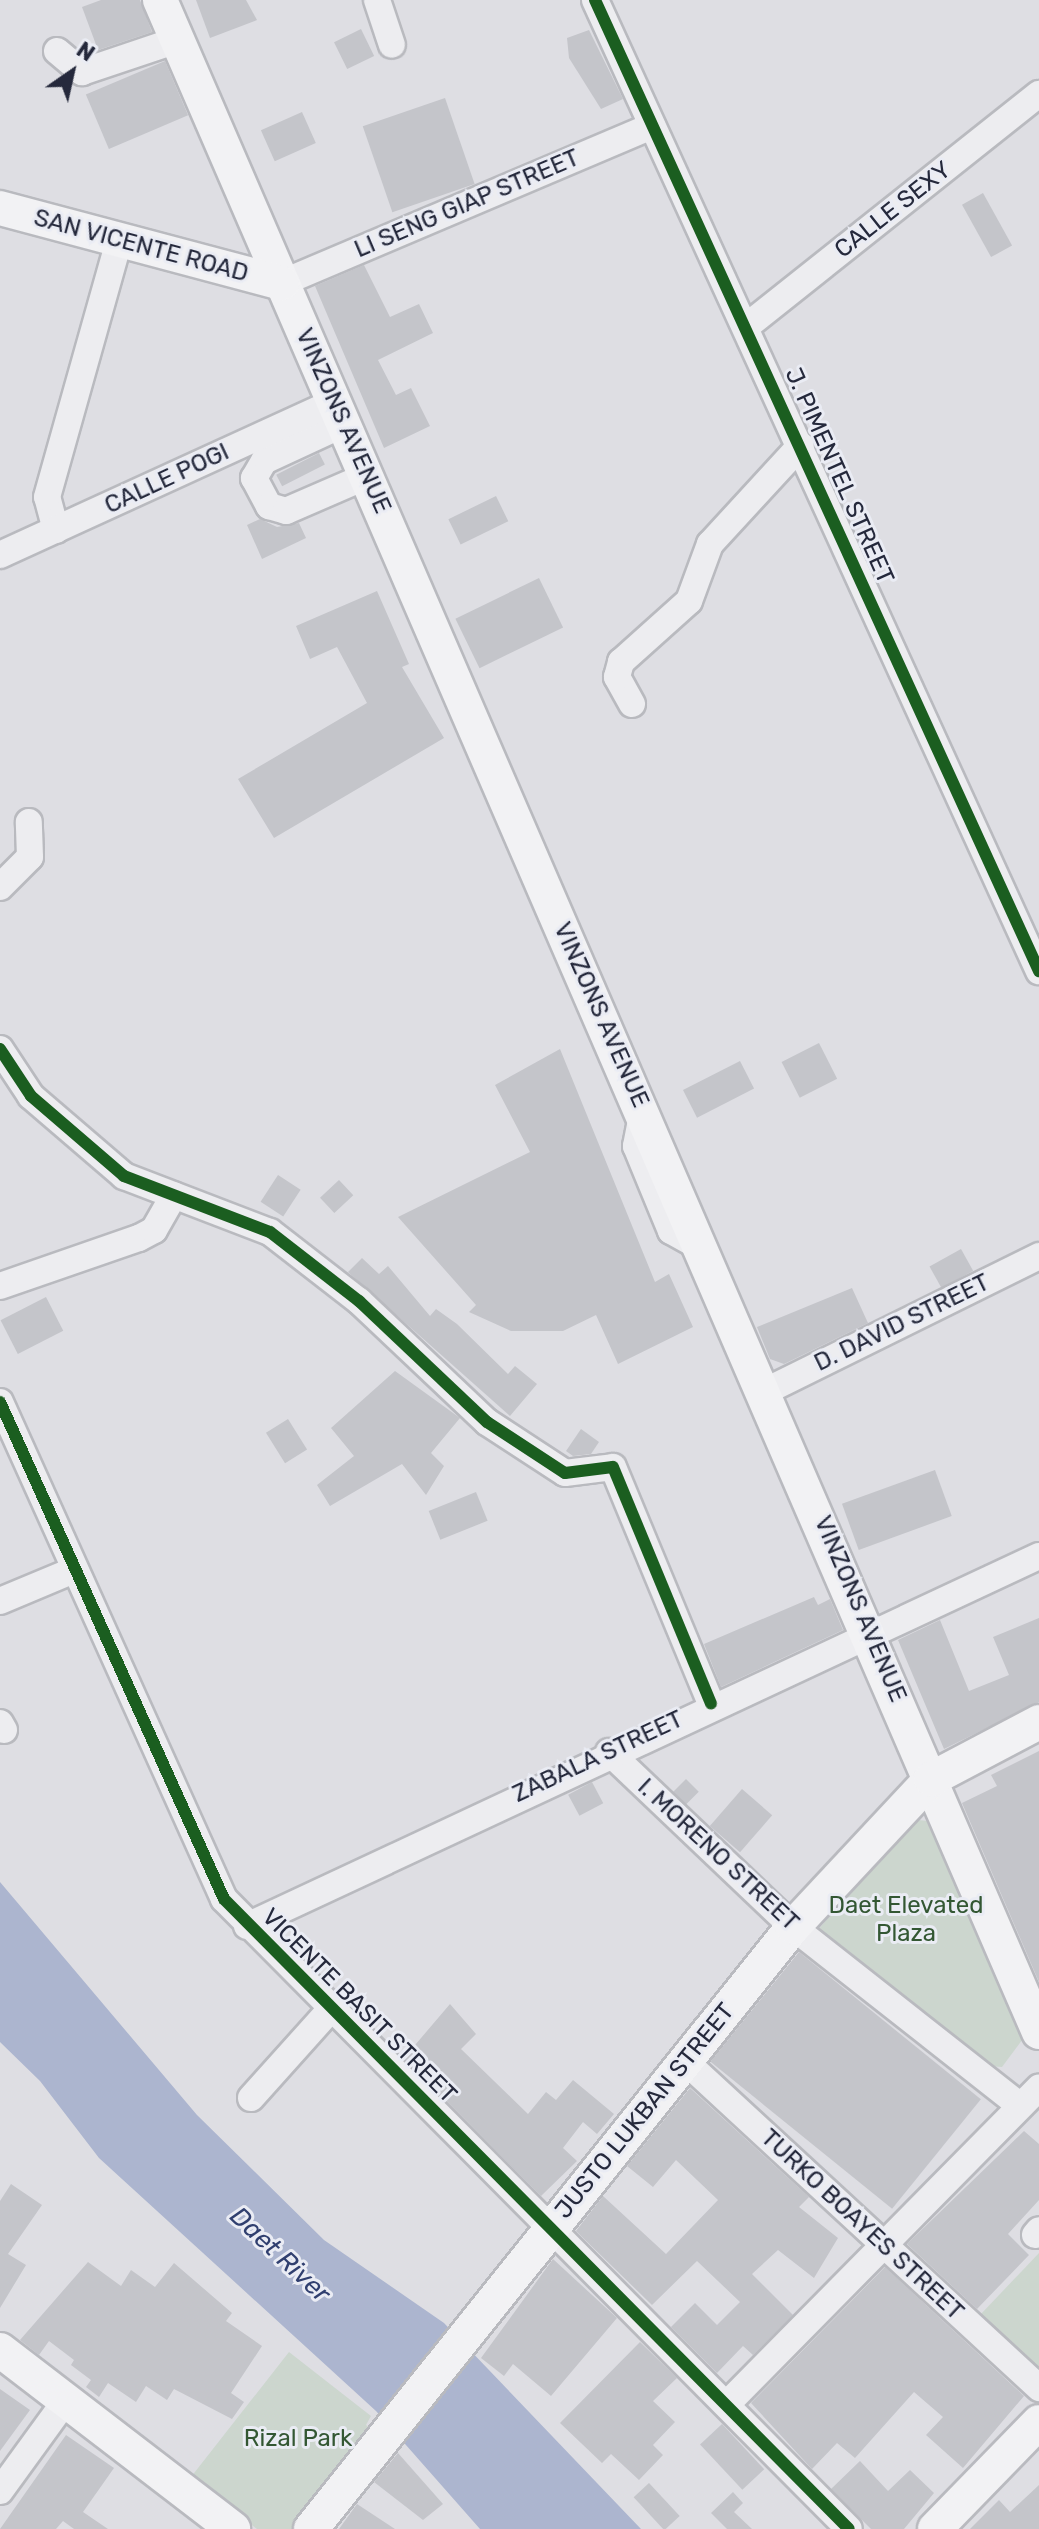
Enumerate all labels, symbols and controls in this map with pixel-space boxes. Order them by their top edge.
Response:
north arrow [32,32,112,112]
text: N [72,36,100,67]
street label: LI SENG GIAP STREET [350,143,584,265]
street label: CALLE SEXY [829,156,957,264]
street label: SAN VICENTE ROAD [30,203,252,289]
street label: VINZONS AVENUE [289,324,397,518]
street label: J. PIMENTEL STREET [778,363,900,589]
street label: CALLE POGI [100,438,234,520]
street label: VINZONS AVENUE [547,918,655,1112]
street label: D. DAVID STREET [810,1268,994,1378]
street label: VINZONS AVENUE [808,1511,912,1707]
street label: ZABALA STREET [508,1705,688,1809]
street label: I. MORENO STREET [631,1773,805,1937]
park label: Daet Elevated Plaza [829,1892,983,1948]
street label: VICENTE BASIT STREET [255,1902,463,2110]
street label: JUSTO LUKBAN STREET [549,1998,741,2224]
street label: TURKO BOAYES STREET [755,2124,969,2326]
water label: Daet River [223,2201,337,2309]
park label: Rizal Park [244,2425,352,2453]

